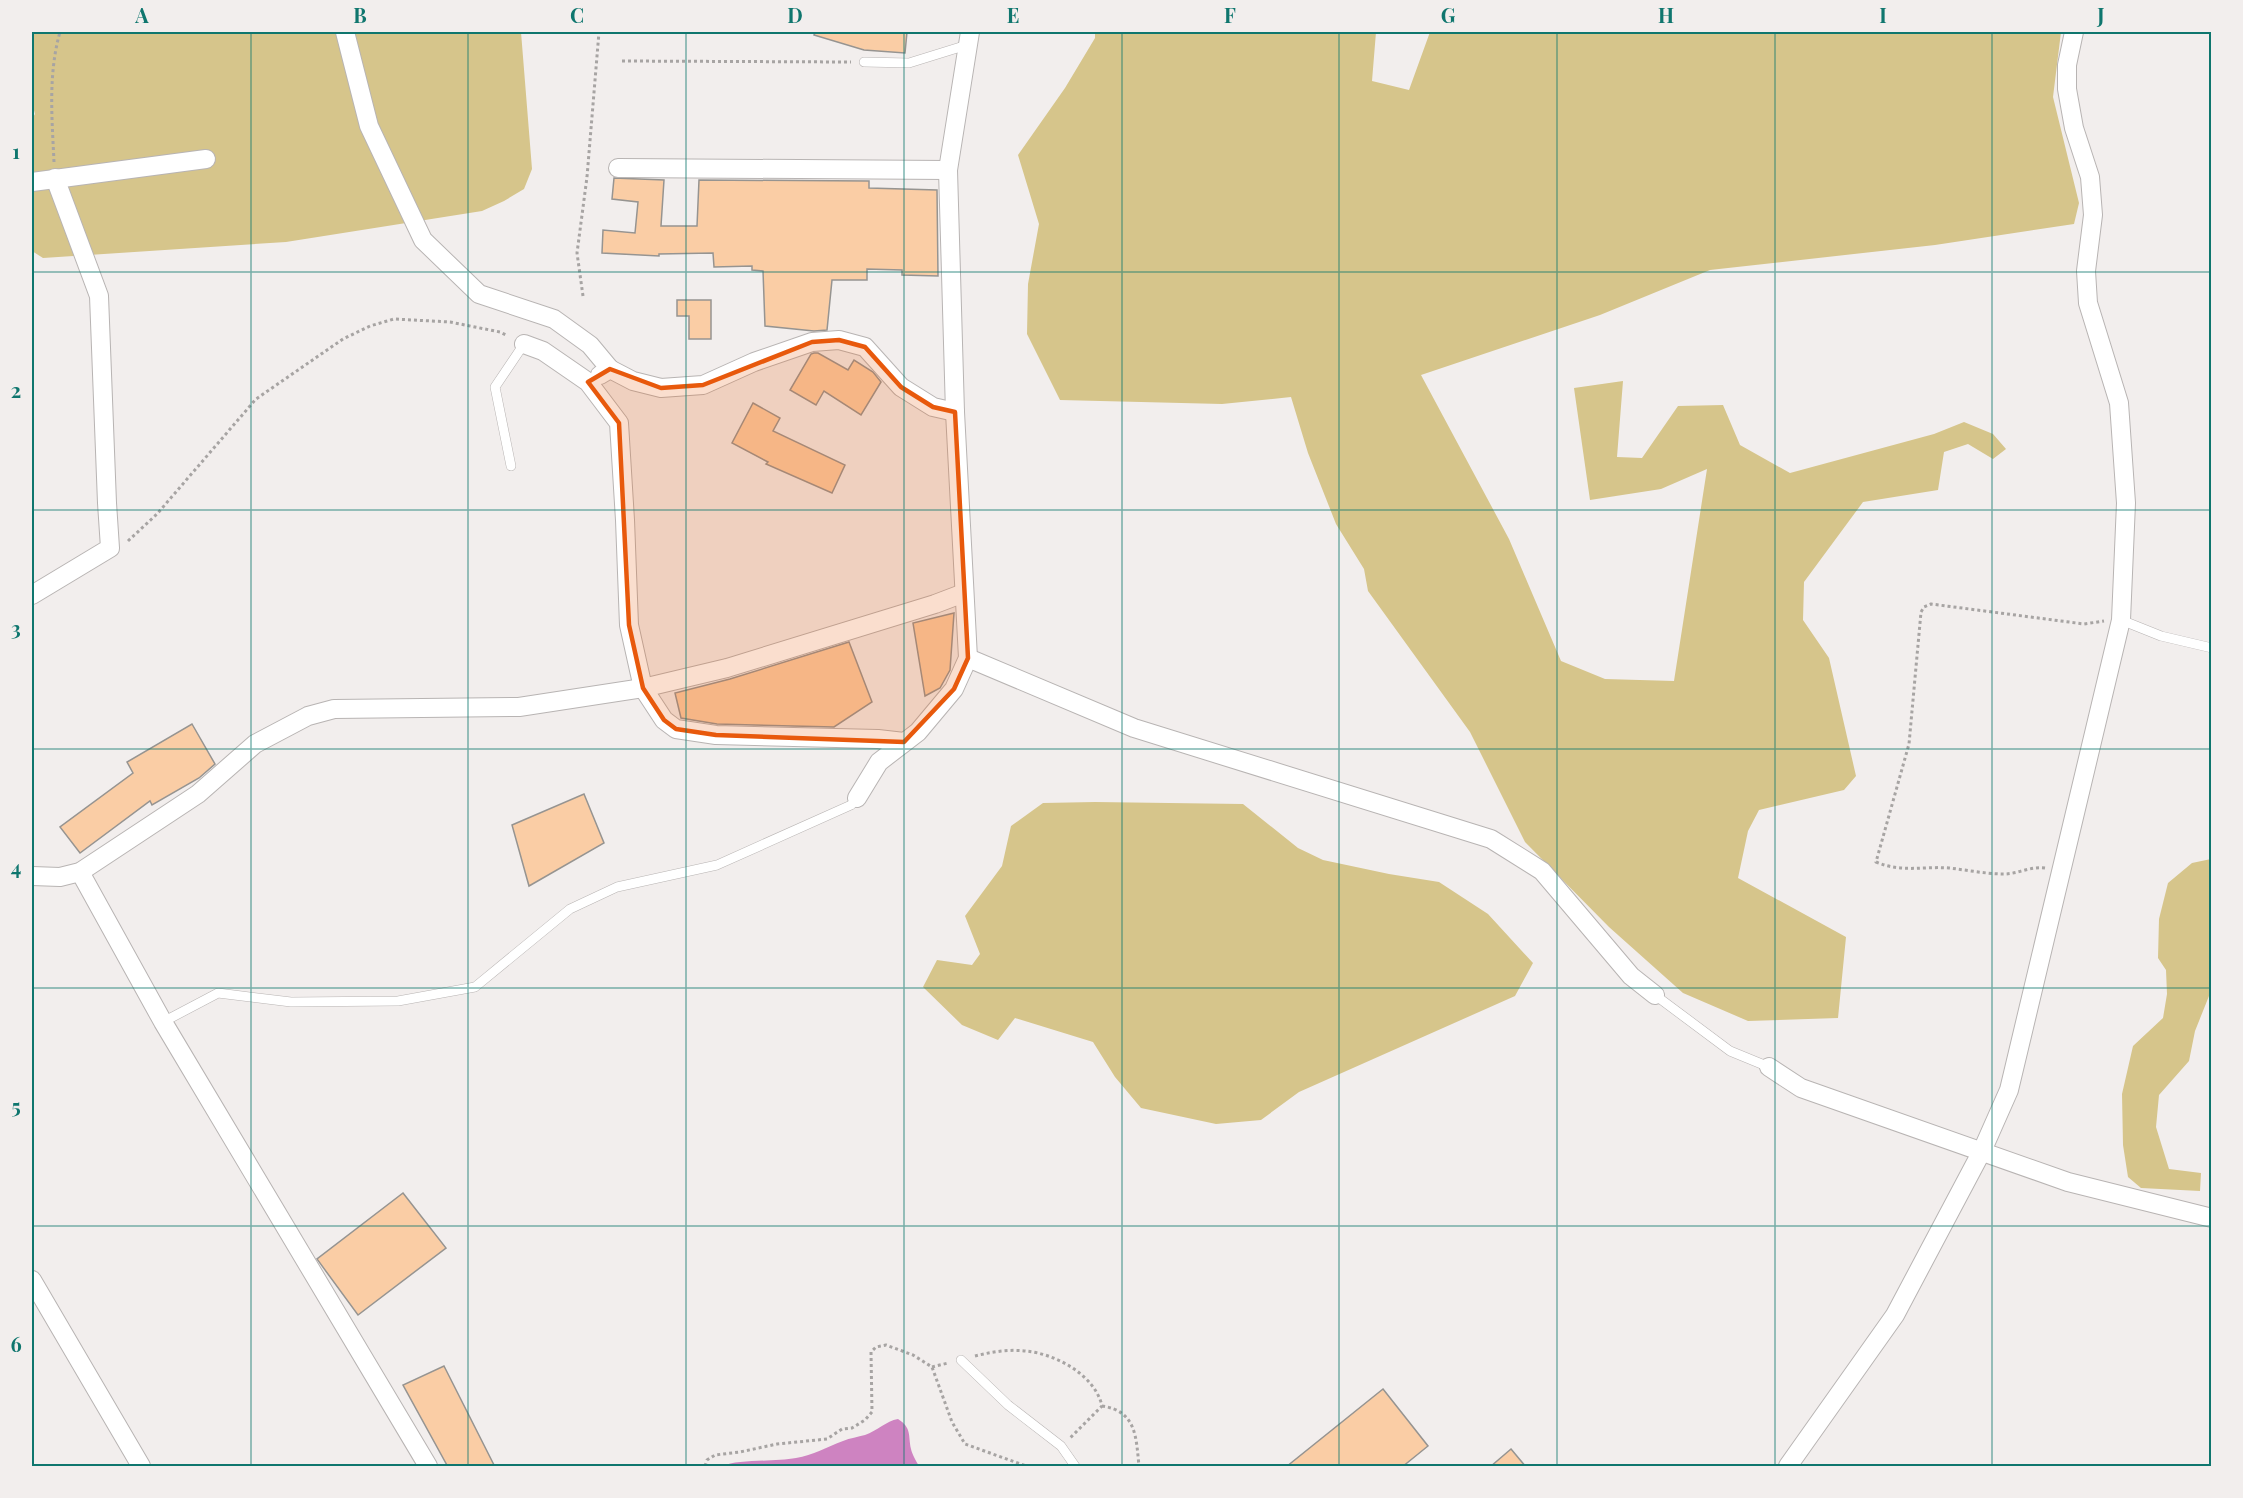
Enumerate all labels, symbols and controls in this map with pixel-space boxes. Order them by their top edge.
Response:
text: A [134,1,149,28]
text: B [353,1,367,28]
text: C [570,1,584,28]
text: D [787,1,803,28]
text: E [1007,1,1019,28]
text: F [1224,1,1236,28]
text: G [1441,1,1456,28]
text: H [1658,1,1674,28]
text: I [1879,1,1887,28]
text: J [2096,1,2105,28]
text: 1 [12,137,20,164]
text: 2 [11,376,21,403]
text: 3 [11,614,21,641]
text: 4 [11,853,21,880]
text: 5 [11,1092,21,1119]
text: 6 [10,1330,22,1357]

